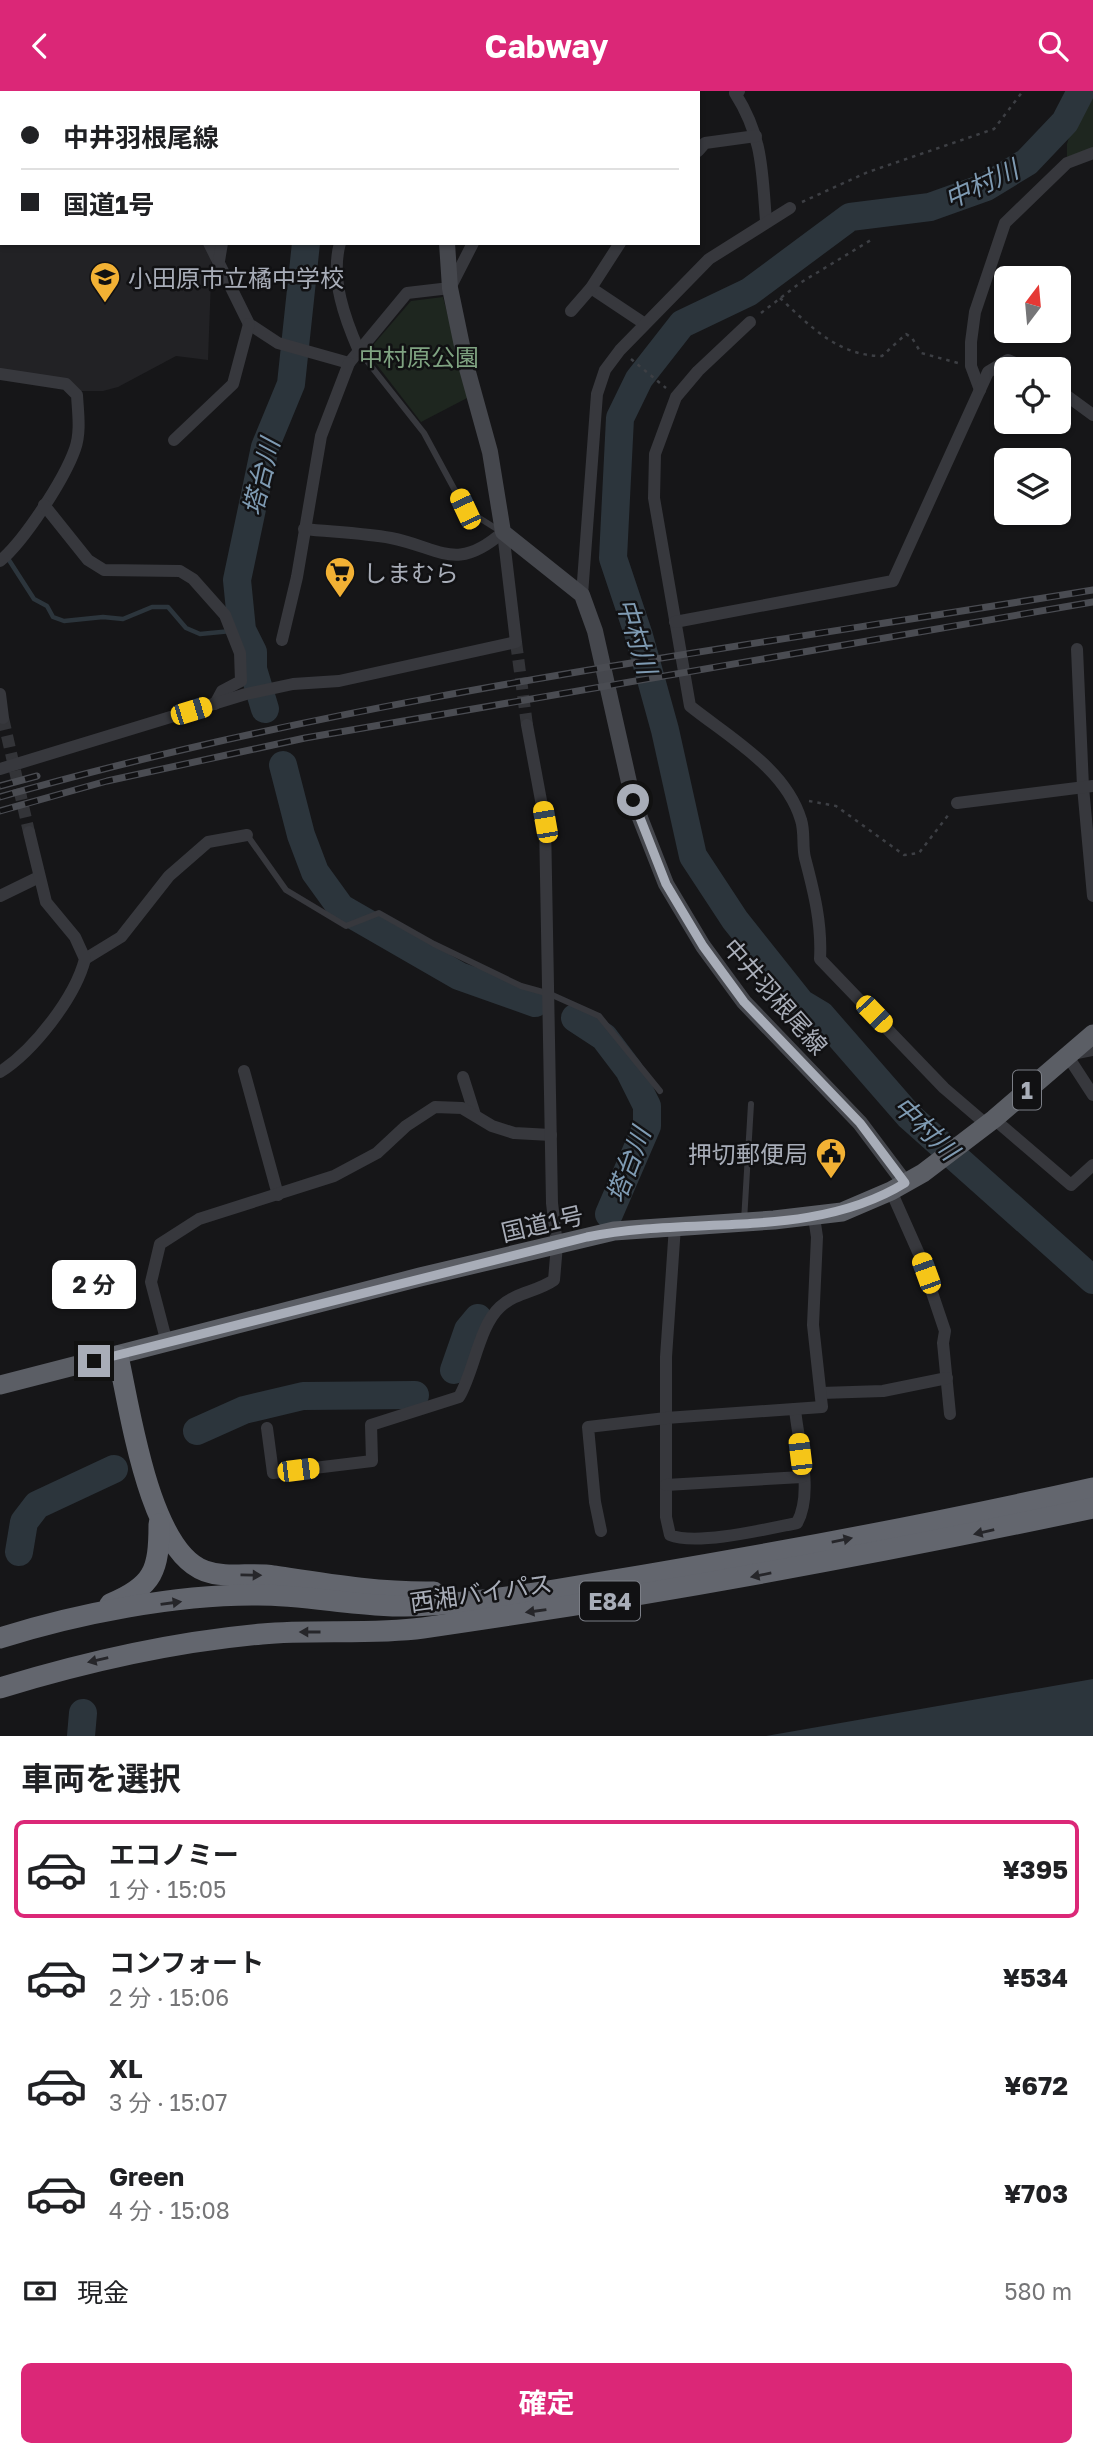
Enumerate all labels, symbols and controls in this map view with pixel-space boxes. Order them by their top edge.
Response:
icon: back [21,27,59,65]
text: Cabway [485,27,608,65]
icon: search [1034,27,1072,65]
text: 中井羽根尾線 [63,122,219,153]
water label: 中村川 [939,152,1026,215]
text: 国道1号 [63,189,154,220]
school or university icon: 小田原市立橘中学校 [88,260,122,304]
place label: 小田原市立橘中学校 [128,263,344,292]
north arrow [994,266,1071,343]
map controls [994,266,1071,525]
park label: 中村原公園 [359,342,479,371]
button: locate [994,357,1071,434]
water label: 塔台川 [237,433,286,519]
button: layers [994,448,1071,525]
car [447,486,484,532]
supermarket icon: しまむら [323,555,357,599]
place label: しまむら [363,558,459,587]
water label: 中村川 [611,594,664,681]
car [168,695,215,727]
route start [617,784,649,816]
car [532,799,559,845]
street label: 中井羽根尾線 [718,932,834,1060]
car [852,992,897,1036]
road number: 1 [1013,1071,1041,1109]
water label: 中村川 [887,1090,967,1168]
water label: 塔台川 [600,1120,658,1207]
public building icon: 押切郵便局 [814,1136,848,1180]
place label: 押切郵便局 [688,1139,808,1168]
street label: 国道1号 [498,1199,586,1247]
car [909,1250,944,1296]
callout: 2 分 [52,1259,136,1309]
text: 2 分 [73,1270,115,1298]
route end [78,1345,110,1377]
car [788,1432,813,1476]
car [276,1457,321,1483]
one-way arrow [973,1526,995,1537]
one-way arrow [831,1534,853,1545]
street label: 西湘バイパス [408,1568,554,1616]
one-way arrow [241,1569,263,1580]
one-way arrow [750,1570,772,1581]
road number: E84 [580,1581,640,1621]
one-way arrow [160,1597,182,1608]
one-way arrow [525,1606,547,1617]
one-way arrow [299,1626,321,1638]
one-way arrow [87,1655,109,1666]
text: 車両を選択 [21,1759,181,1797]
icon: car [25,1838,88,1901]
text: エコノミー [109,1839,239,1870]
text: ¥395 [1003,1854,1068,1885]
text: 1 分 · 15:05 [109,1875,226,1903]
icon: car [25,1946,88,2009]
text: コンフォート [109,1947,264,1978]
text: ¥534 [1003,1962,1068,1993]
text: 2 分 · 15:06 [109,1983,229,2011]
text: XL [109,2053,143,2084]
icon: car [25,2054,88,2117]
text: ¥672 [1004,2070,1068,2101]
text: 3 分 · 15:07 [109,2088,227,2116]
text: Green [109,2161,184,2192]
icon: car [25,2162,88,2225]
text: ¥703 [1004,2178,1068,2209]
text: 4 分 · 15:08 [109,2196,230,2224]
icon: cash [21,2272,59,2310]
text: 現金 [77,2277,129,2308]
text: 580 m [1004,2277,1072,2305]
button: 確定 [21,2363,1072,2443]

